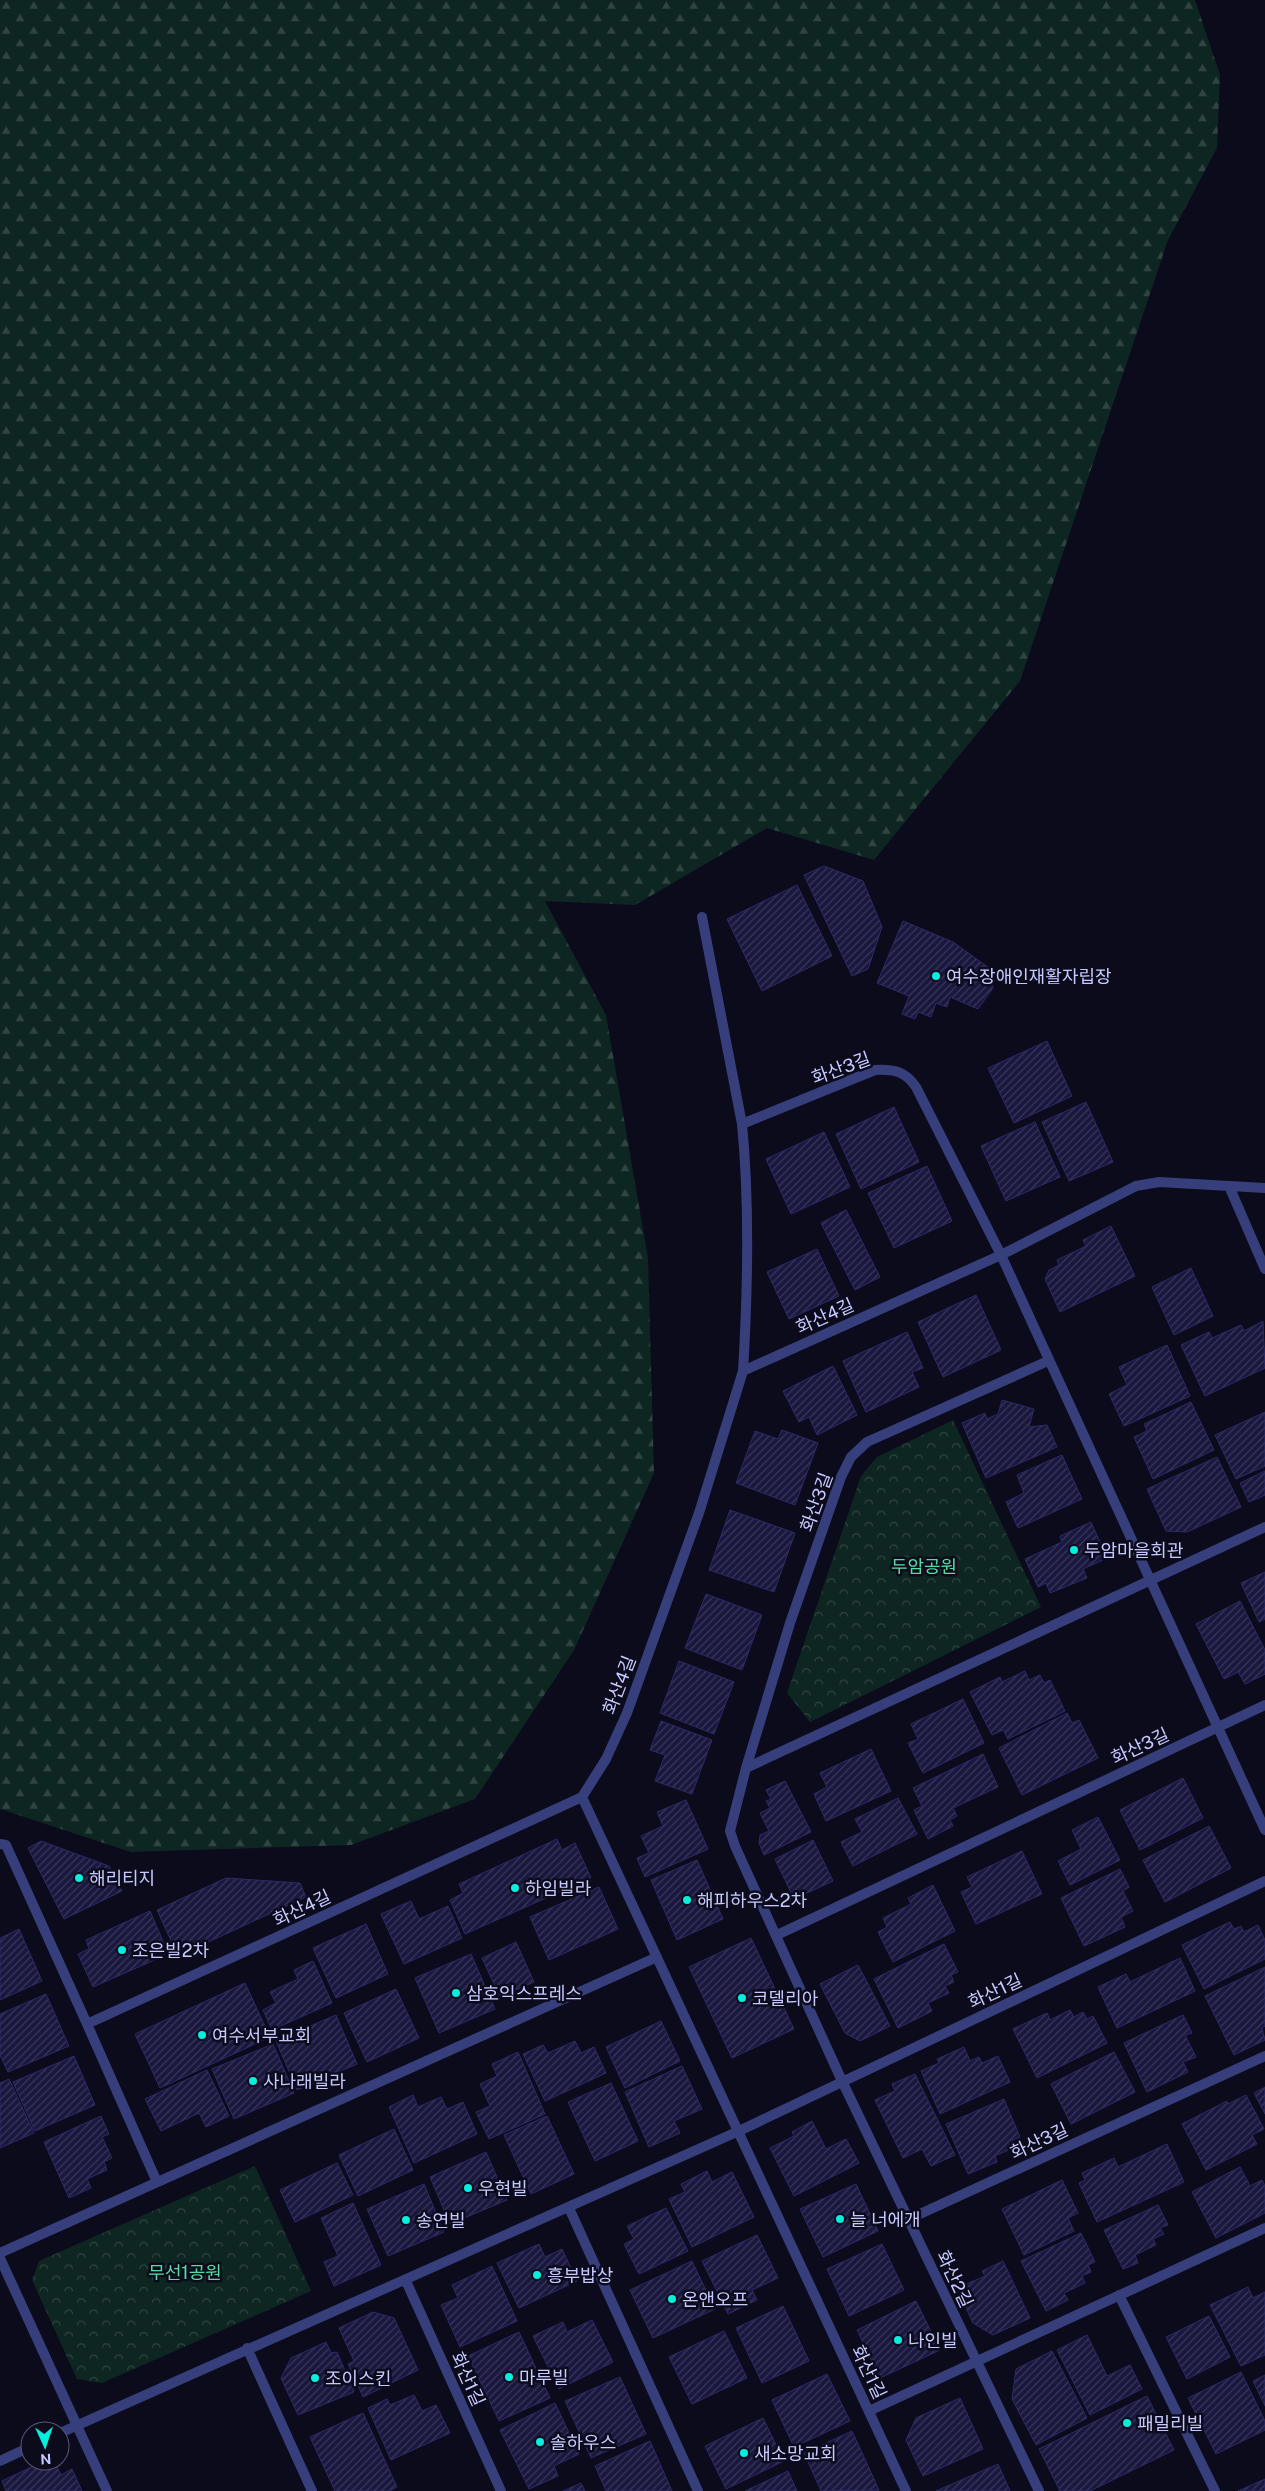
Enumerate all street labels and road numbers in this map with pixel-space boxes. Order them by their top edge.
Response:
street label: 화산3길 [809,1048,873,1088]
street label: 화산4길 [793,1294,857,1338]
street label: 화산3길 [796,1470,836,1534]
street label: 화산4길 [598,1653,640,1717]
street label: 화산3길 [1108,1724,1172,1768]
street label: 화산4길 [270,1886,334,1930]
street label: 화산1길 [965,1969,1025,2013]
street label: 화산3길 [1007,2119,1071,2163]
street label: 화산2길 [933,2247,977,2311]
street label: 화산1길 [847,2342,891,2402]
street label: 화산1길 [447,2349,489,2409]

